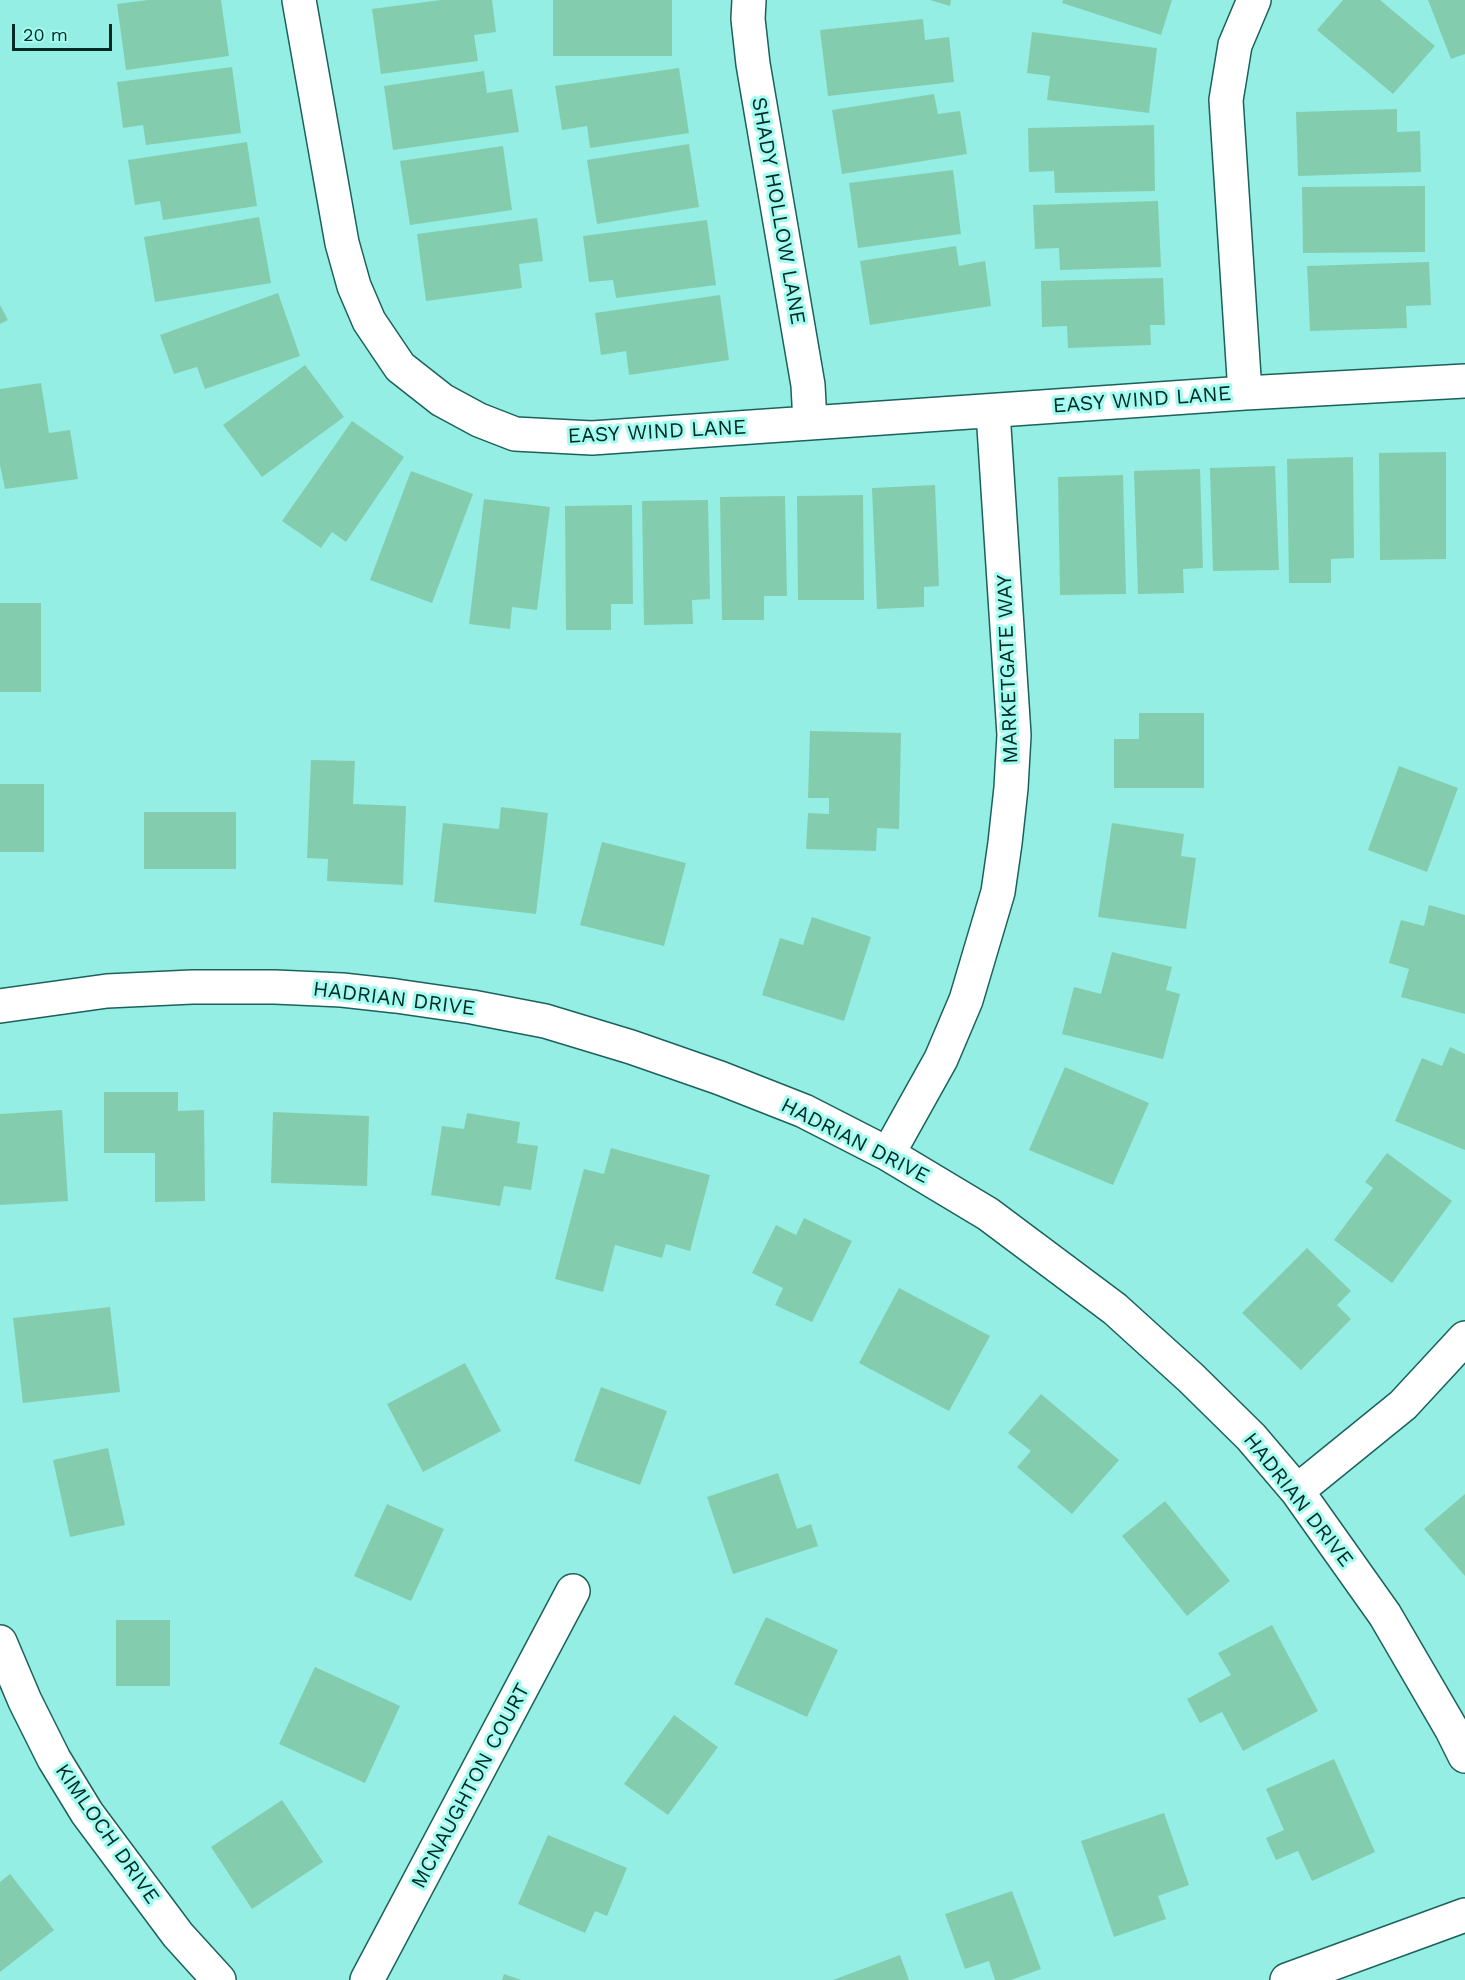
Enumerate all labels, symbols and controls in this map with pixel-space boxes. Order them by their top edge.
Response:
scale bar [15,12,116,50]
text: 20 m [23,24,68,45]
street label: SHADY HOLLOW LANE [746,95,810,327]
street label: EASY WIND LANE [1052,381,1232,419]
street label: EASY WIND LANE [567,415,747,449]
street label: MARKETGATE WAY [992,574,1024,764]
street label: HADRIAN DRIVE [311,977,477,1021]
street label: HADRIAN DRIVE [777,1093,933,1189]
street label: HADRIAN DRIVE [1238,1428,1358,1572]
street label: MCNAUGHTON COURT [406,1679,536,1893]
street label: KIMLOCH DRIVE [49,1759,165,1909]

